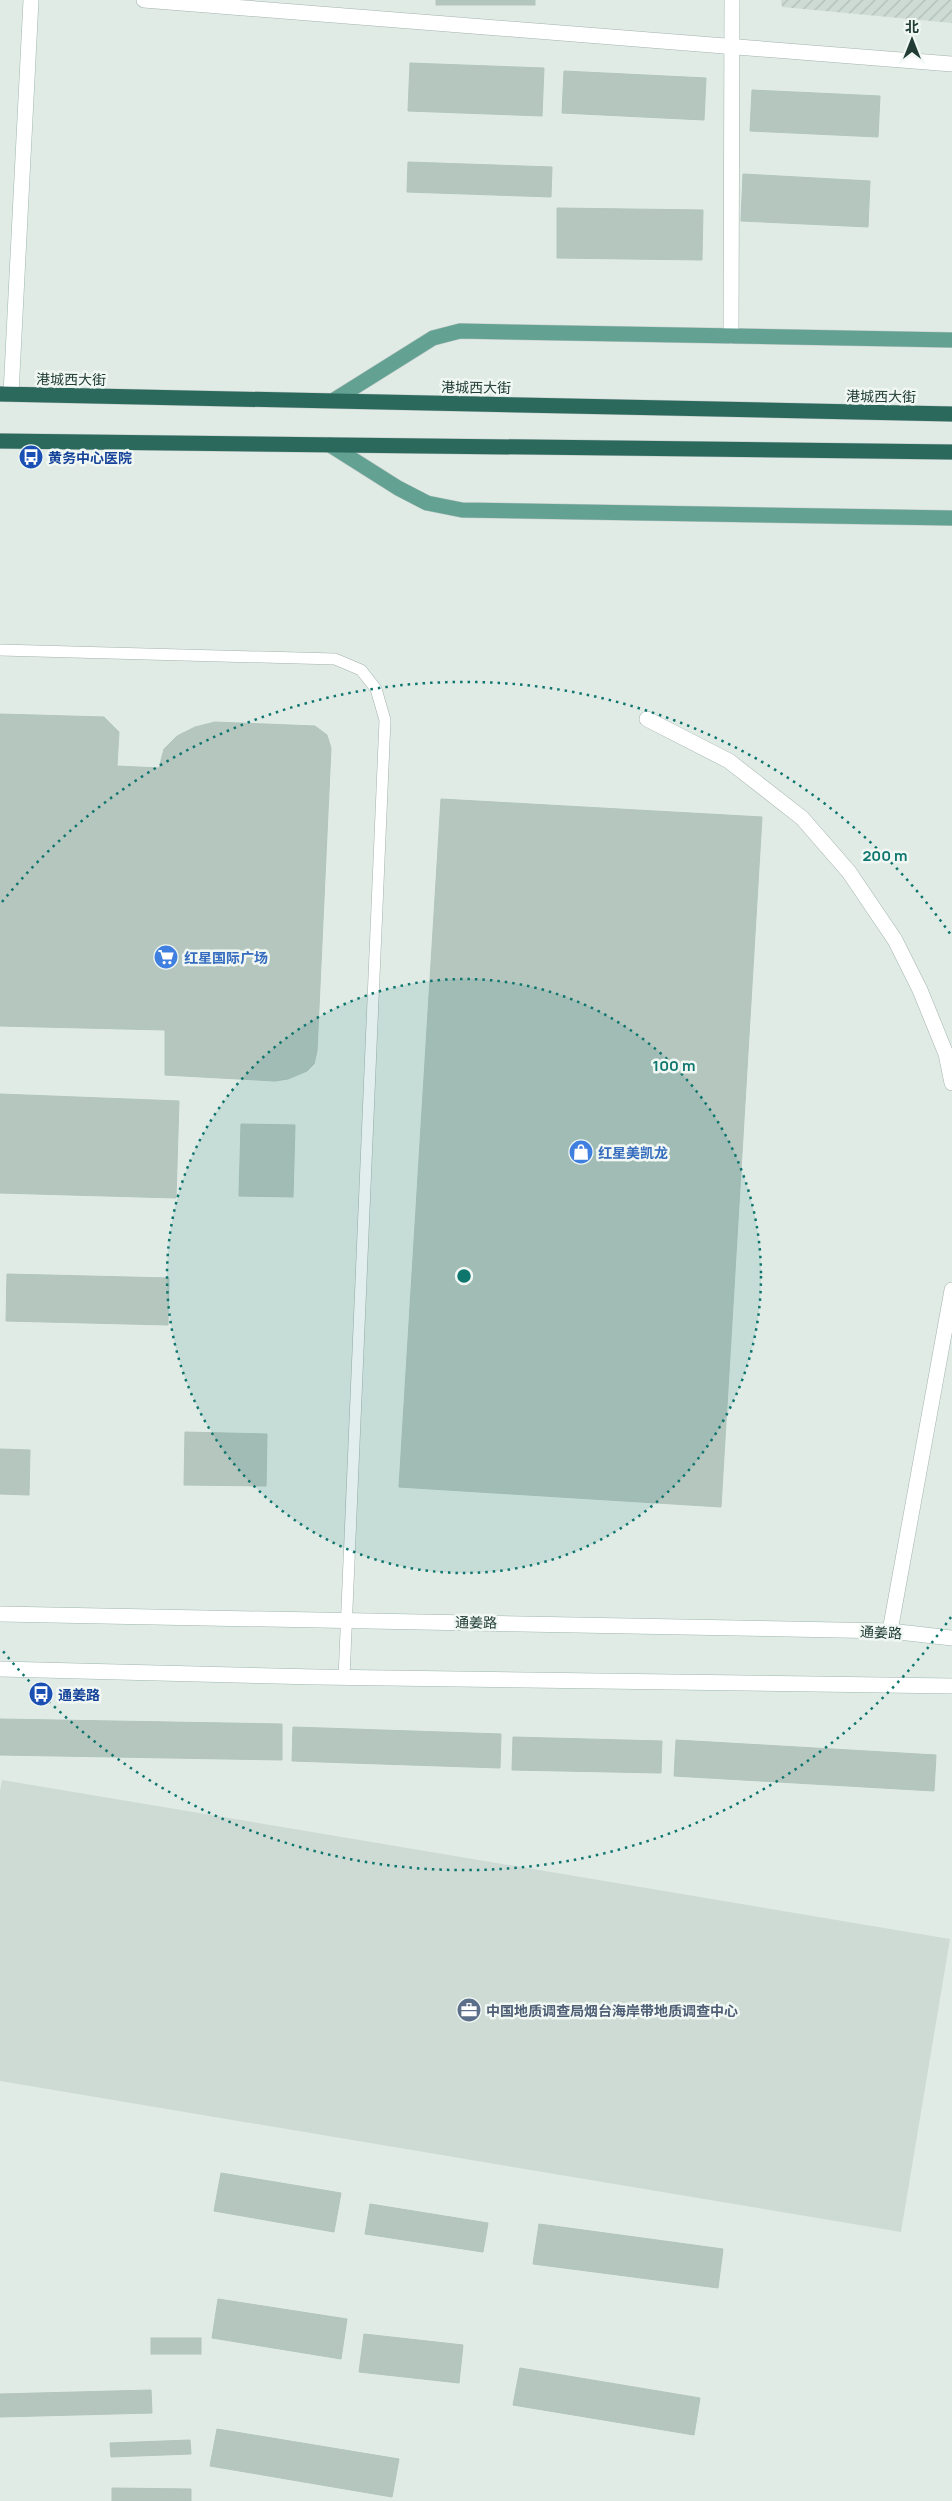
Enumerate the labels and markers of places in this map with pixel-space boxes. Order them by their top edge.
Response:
bus stop icon: 黄务中心医院 [18,444,44,470]
place label: 黄务中心医院 [48,448,132,467]
supermarket icon: 红星国际广场 [153,944,179,970]
place label: 红星国际广场 [184,948,268,967]
shop icon: 红星美凯龙 [568,1139,594,1165]
place label: 红星美凯龙 [598,1143,668,1162]
centre of rings [455,1267,473,1285]
bus stop icon: 通姜路 [28,1681,54,1707]
place label: 通姜路 [58,1685,100,1704]
office icon: 中国地质调查局烟台海岸带地质调查中心 [456,1997,482,2023]
place label: 中国地质调查局烟台海岸带地质调查中心 [486,2001,738,2020]

